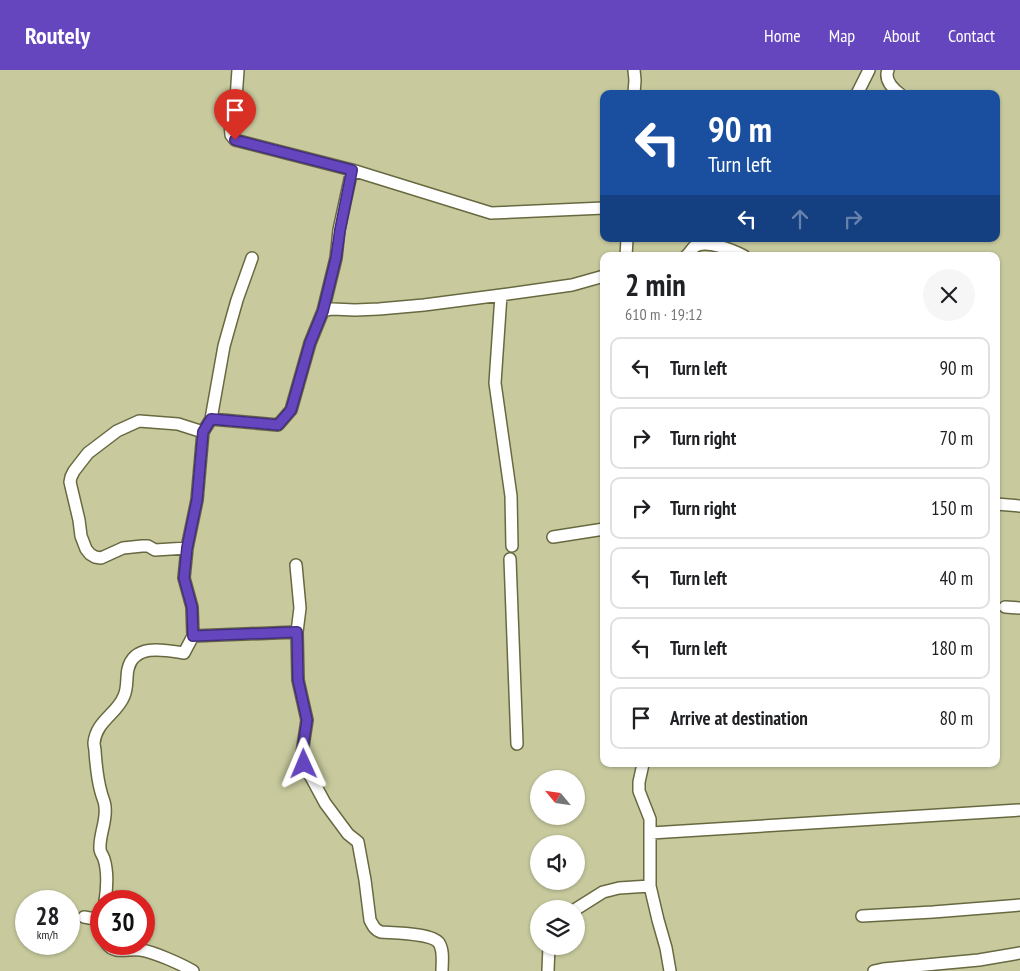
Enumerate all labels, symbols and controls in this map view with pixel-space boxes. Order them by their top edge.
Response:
text: Routely [25,20,90,51]
text: Home [764,24,801,47]
text: Map [829,24,855,47]
text: About [883,24,920,47]
text: Contact [948,24,995,47]
pin [214,89,256,140]
icon: arrive [221,96,249,124]
text: 90 m [708,106,772,152]
icon: left [625,110,690,175]
text: Turn left [708,150,772,178]
icon: left [733,205,761,233]
icon: ahead [786,205,814,233]
icon: right [839,205,867,233]
text: 2 min [625,265,686,304]
button: close [923,269,975,321]
text: 610 m · 19:12 [625,304,703,324]
icon: left [627,354,655,382]
text: Turn left [670,356,727,380]
text: 90 m [940,356,973,380]
icon: right [627,424,655,452]
text: Turn right [670,426,736,450]
text: 70 m [940,426,973,450]
icon: right [627,494,655,522]
text: Turn right [670,496,736,520]
text: 150 m [931,496,973,520]
icon: left [627,564,655,592]
text: Turn left [670,566,727,590]
text: 40 m [940,566,973,590]
icon: left [627,634,655,662]
text: Turn left [670,636,727,660]
text: 180 m [931,636,973,660]
icon: arrive [627,704,655,732]
text: Arrive at destination [670,706,808,730]
text: 80 m [940,706,973,730]
position arrow [277,737,329,789]
north arrow [530,770,585,825]
map controls [530,770,585,955]
button: sound [530,835,585,890]
speed limit sign: 30 [90,890,155,955]
text: 28 [36,900,59,932]
button: layers [530,900,585,955]
text: km/h [37,927,58,942]

